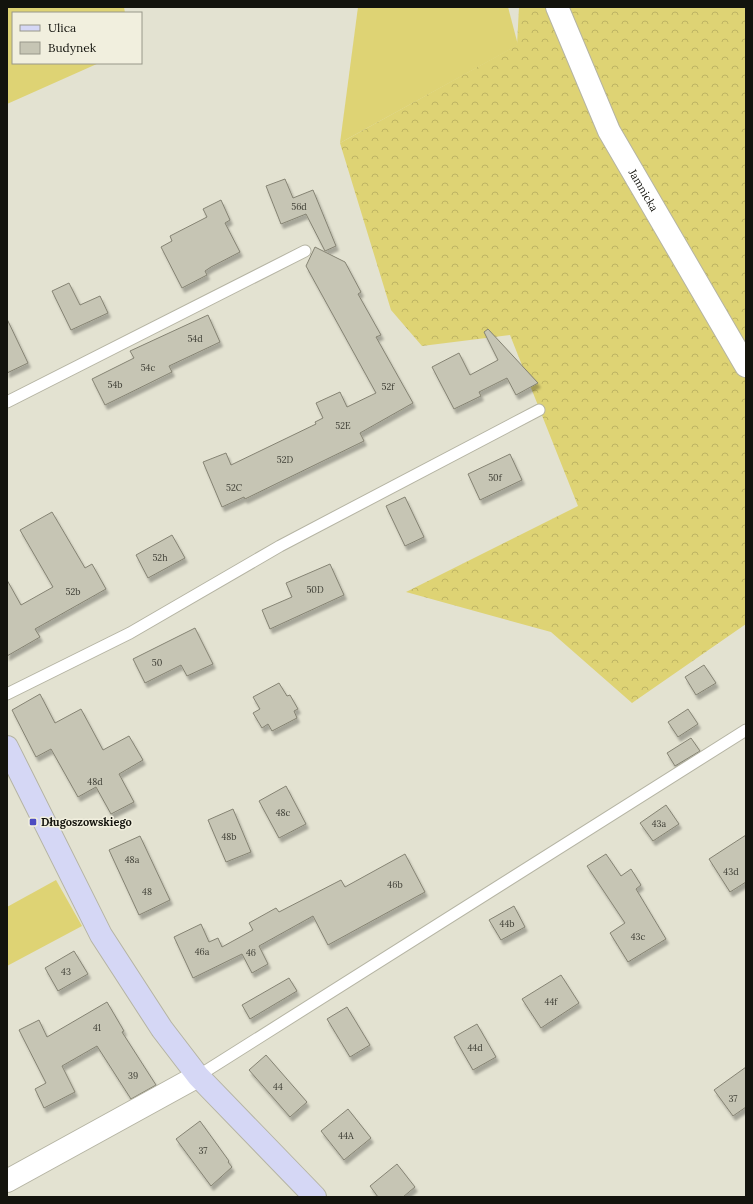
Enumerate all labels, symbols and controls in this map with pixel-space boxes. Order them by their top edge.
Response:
legend [12,12,142,64]
text: Ulica [48,20,76,35]
text: Budynek [48,40,97,55]
street label: Jamnicka [625,166,661,214]
house number: 56d [291,201,307,212]
house number: 54d [187,333,203,344]
house number: 54c [141,362,155,373]
house number: 54b [107,379,123,390]
house number: 52f [382,381,395,392]
house number: 52E [335,420,351,431]
house number: 52D [277,454,294,465]
house number: 50f [488,472,503,483]
house number: 52C [226,482,243,493]
house number: 52h [152,552,168,563]
house number: 50D [306,584,324,595]
house number: 52b [66,586,80,597]
house number: 50 [152,657,163,668]
house number: 48d [87,776,103,787]
house number: 48c [276,807,291,818]
place label: Długoszowskiego [41,815,132,829]
marker: Długoszowskiego [28,817,38,827]
house number: 43a [652,818,667,829]
house number: 48b [221,831,237,842]
house number: 48a [125,854,140,865]
house number: 43d [723,866,739,877]
house number: 46b [387,879,403,890]
house number: 48 [142,886,152,897]
house number: 44b [500,918,515,929]
house number: 43c [631,931,646,942]
house number: 46a [195,946,210,957]
house number: 46 [246,947,256,958]
house number: 43 [61,966,71,977]
house number: 44f [545,996,558,1007]
house number: 41 [93,1022,101,1033]
house number: 44d [467,1042,483,1053]
house number: 39 [128,1070,138,1081]
house number: 44 [273,1081,283,1092]
house number: 37 [729,1093,737,1104]
house number: 44A [338,1130,354,1141]
house number: 37 [199,1145,207,1156]

